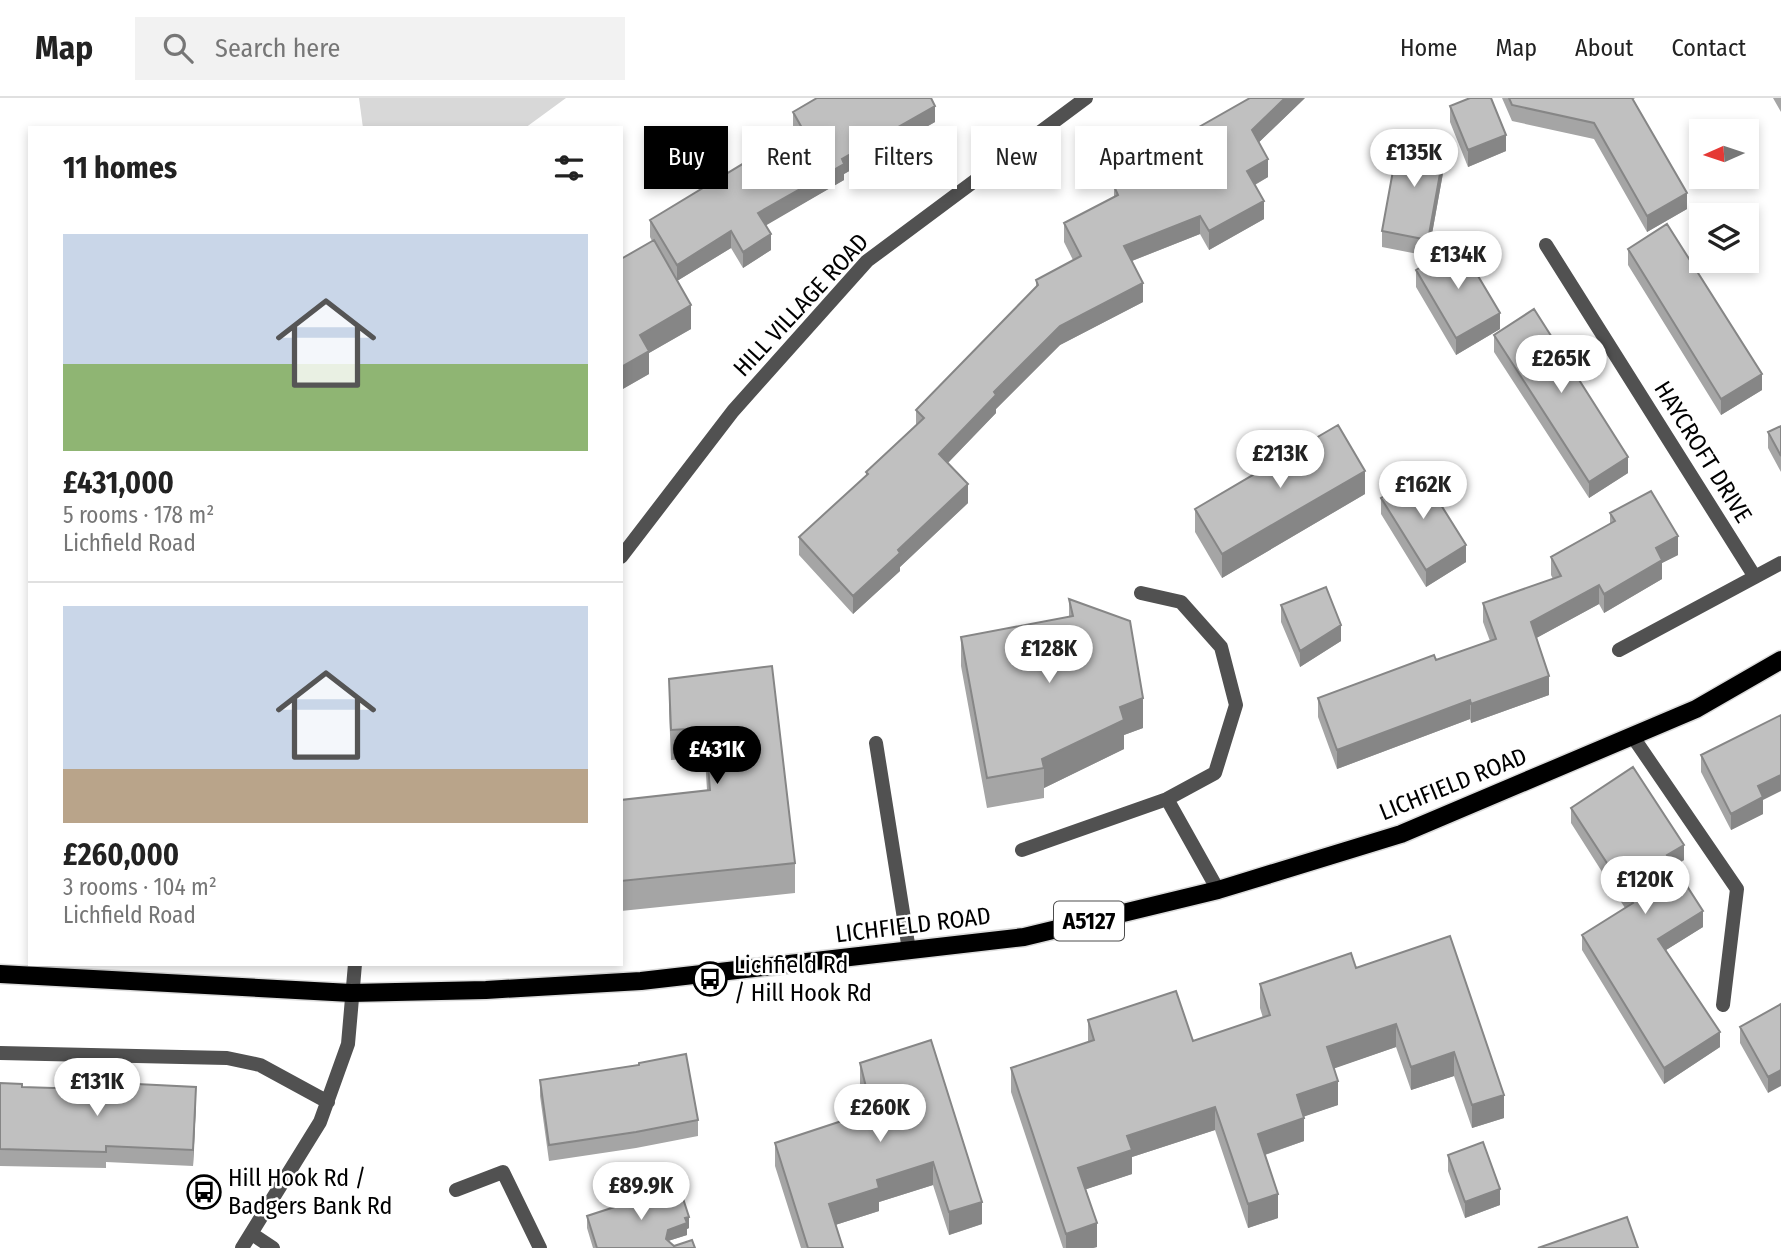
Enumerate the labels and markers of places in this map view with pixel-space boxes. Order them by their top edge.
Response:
pin: £135K [1365,130,1463,189]
pin: £134K [1409,232,1507,291]
pin: £265K [1512,336,1610,395]
pin: £213K [1231,430,1329,490]
pin: £162K [1374,462,1472,521]
pin: £128K [1000,626,1098,685]
pin: £431K [668,726,766,786]
pin: £120K [1596,856,1694,916]
place label: Lichfield Rd / Hill Hook Rd [734,951,872,1007]
bus stop icon: Lichfield Rd / Hill Hook Rd [691,960,729,998]
pin: £131K [48,1058,146,1118]
pin: £260K [831,1084,929,1144]
pin: £89.9K [584,1162,698,1222]
place label: Hill Hook Rd / Badgers Bank Rd [228,1164,392,1220]
bus stop icon: Hill Hook Rd / Badgers Bank Rd [185,1173,223,1211]

